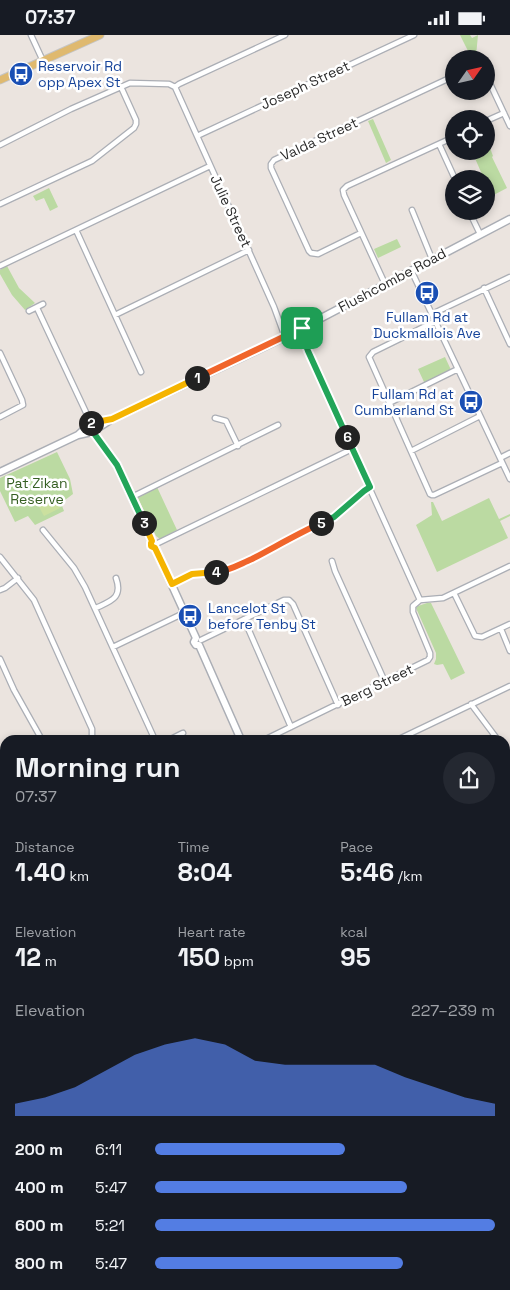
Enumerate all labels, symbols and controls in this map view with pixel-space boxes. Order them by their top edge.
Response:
text: 07:37 [25,5,75,30]
north arrow [445,50,495,100]
map controls [445,50,495,220]
place label: Reservoir Rd opp Apex St [38,57,122,91]
street label: Joseph Street [258,57,352,113]
bus stop icon: Reservoir Rd opp Apex St [8,61,34,87]
button: locate [445,110,495,160]
street label: Valda Street [278,113,360,165]
button: layers [445,170,495,220]
street label: Julie Street [206,172,256,250]
street label: Flushcombe Road [335,244,449,316]
bus stop icon: Fullam Rd at Duckmallois Ave [414,280,440,306]
pin [281,307,323,349]
place label: Fullam Rd at Duckmallois Ave [373,308,481,342]
icon: arrive [288,314,316,342]
pin: 1 [184,365,210,391]
text: 1 [194,369,201,387]
place label: Fullam Rd at Cumberland St [354,385,454,419]
bus stop icon: Fullam Rd at Cumberland St [458,389,484,415]
pin: 2 [78,411,104,435]
text: 2 [87,414,96,432]
pin: 6 [334,425,360,449]
text: 6 [343,428,352,446]
park label: Pat Zikan Reserve [6,474,68,508]
pin: 3 [132,511,156,535]
pin: 5 [308,511,334,535]
text: 3 [140,514,149,532]
text: 5 [317,514,326,532]
pin: 4 [204,559,228,585]
text: 4 [212,563,221,581]
place label: Lancelot St before Tenby St [208,599,316,633]
bus stop icon: Lancelot St before Tenby St [177,603,203,629]
street label: Berg Street [338,660,416,710]
text: Morning run [15,749,180,785]
button: share [443,752,495,804]
text: 07:37 [15,786,57,807]
text: Distance [15,838,75,856]
text: Time [178,838,210,856]
text: Pace [340,838,373,856]
text: 1.40 [15,856,66,888]
text: 8:04 [178,856,232,888]
text: 5:46 [340,856,394,888]
text: km [66,867,89,885]
text: /km [394,867,423,885]
text: Elevation [15,923,76,941]
text: Heart rate [178,923,246,941]
text: kcal [340,923,367,941]
text: 12 [15,941,41,973]
text: 150 [178,941,220,973]
text: 95 [340,941,371,973]
text: m [41,952,57,970]
text: bpm [220,952,254,970]
text: Elevation [15,1000,85,1021]
text: 227–239 m [411,1000,495,1021]
text: 200 m [15,1139,63,1160]
text: 6:11 [95,1139,122,1160]
text: 400 m [15,1177,64,1198]
text: 5:47 [95,1177,127,1198]
text: 600 m [15,1215,63,1236]
text: 5:21 [95,1215,125,1236]
text: 800 m [15,1253,63,1274]
text: 5:47 [95,1253,127,1274]

